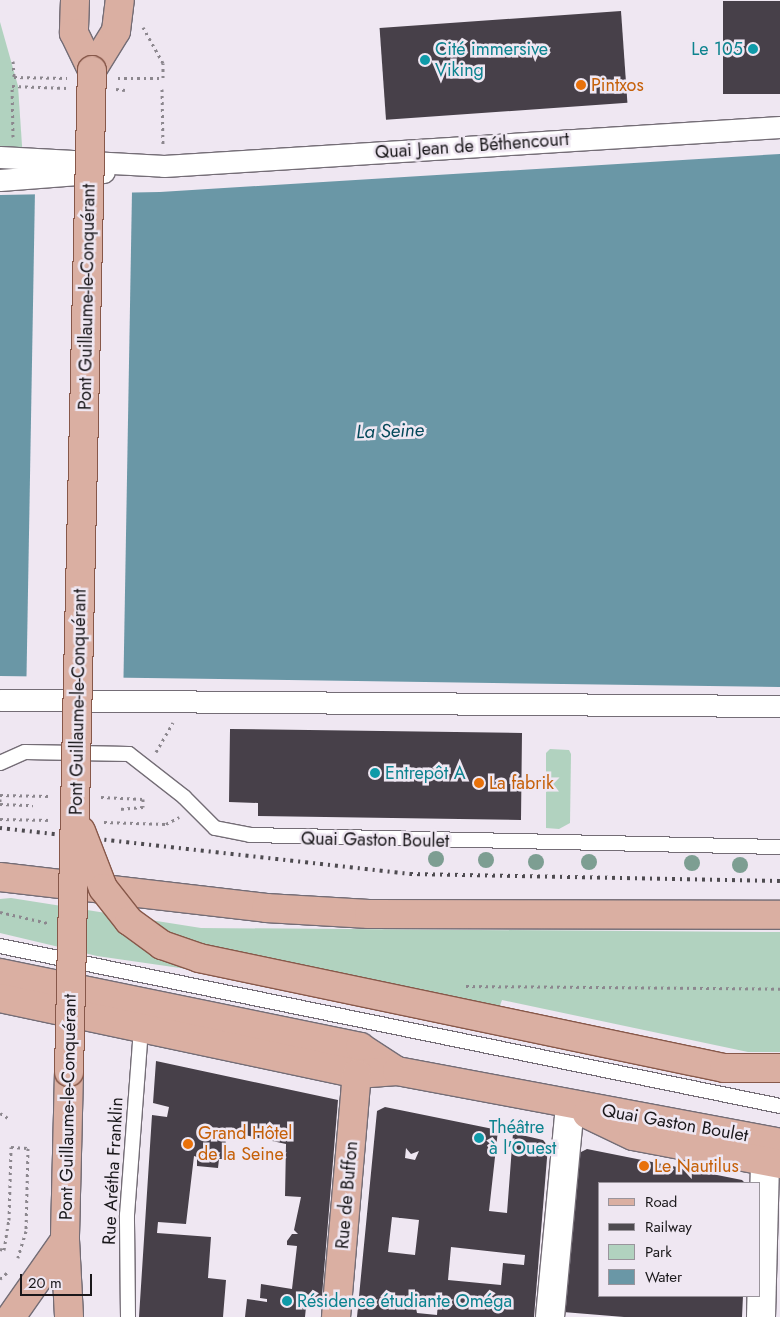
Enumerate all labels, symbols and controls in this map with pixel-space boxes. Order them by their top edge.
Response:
place label: Le 105 [691,38,743,60]
place label: Cité immersive Viking [435,39,548,82]
marker: Le 105 [747,43,759,55]
marker: Cité immersive Viking [419,54,431,66]
place label: Pintxos [591,74,644,96]
marker: Pintxos [575,79,587,91]
street label: Quai Jean de Béthencourt [374,128,570,164]
street label: Pont Guillaume-le-Conquérant [74,184,100,410]
water label: La Seine [356,418,424,444]
street label: Pont Guillaume-le-Conquérant [65,589,91,815]
place label: Entrepôt A [385,762,466,784]
marker: Entrepôt A [369,767,381,779]
place label: La fabrik [489,772,554,794]
marker: La fabrik [473,777,485,789]
street label: Quai Gaston Boulet [301,828,449,852]
street label: Pont Guillaume-le-Conquérant [55,994,81,1220]
street label: Rue Arétha Franklin [98,1096,128,1246]
street label: Quai Gaston Boulet [600,1099,750,1147]
place label: Théâtre à l'Ouest [489,1117,556,1160]
place label: Grand Hôtel de la Seine [198,1123,292,1166]
marker: Théâtre à l'Ouest [473,1132,485,1144]
marker: Grand Hôtel de la Seine [182,1138,194,1150]
street label: Rue de Buffon [332,1140,362,1250]
place label: Le Nautilus [654,1155,739,1177]
marker: Le Nautilus [638,1160,650,1172]
legend [598,1182,760,1297]
text: Road [645,1191,677,1213]
text: Railway [645,1216,692,1238]
text: Park [645,1241,672,1263]
scale bar [22,1264,95,1296]
text: Water [645,1266,682,1288]
text: 20 m [28,1272,62,1294]
place label: Résidence étudiante Oméga [297,1290,512,1312]
marker: Résidence étudiante Oméga [281,1295,293,1307]

